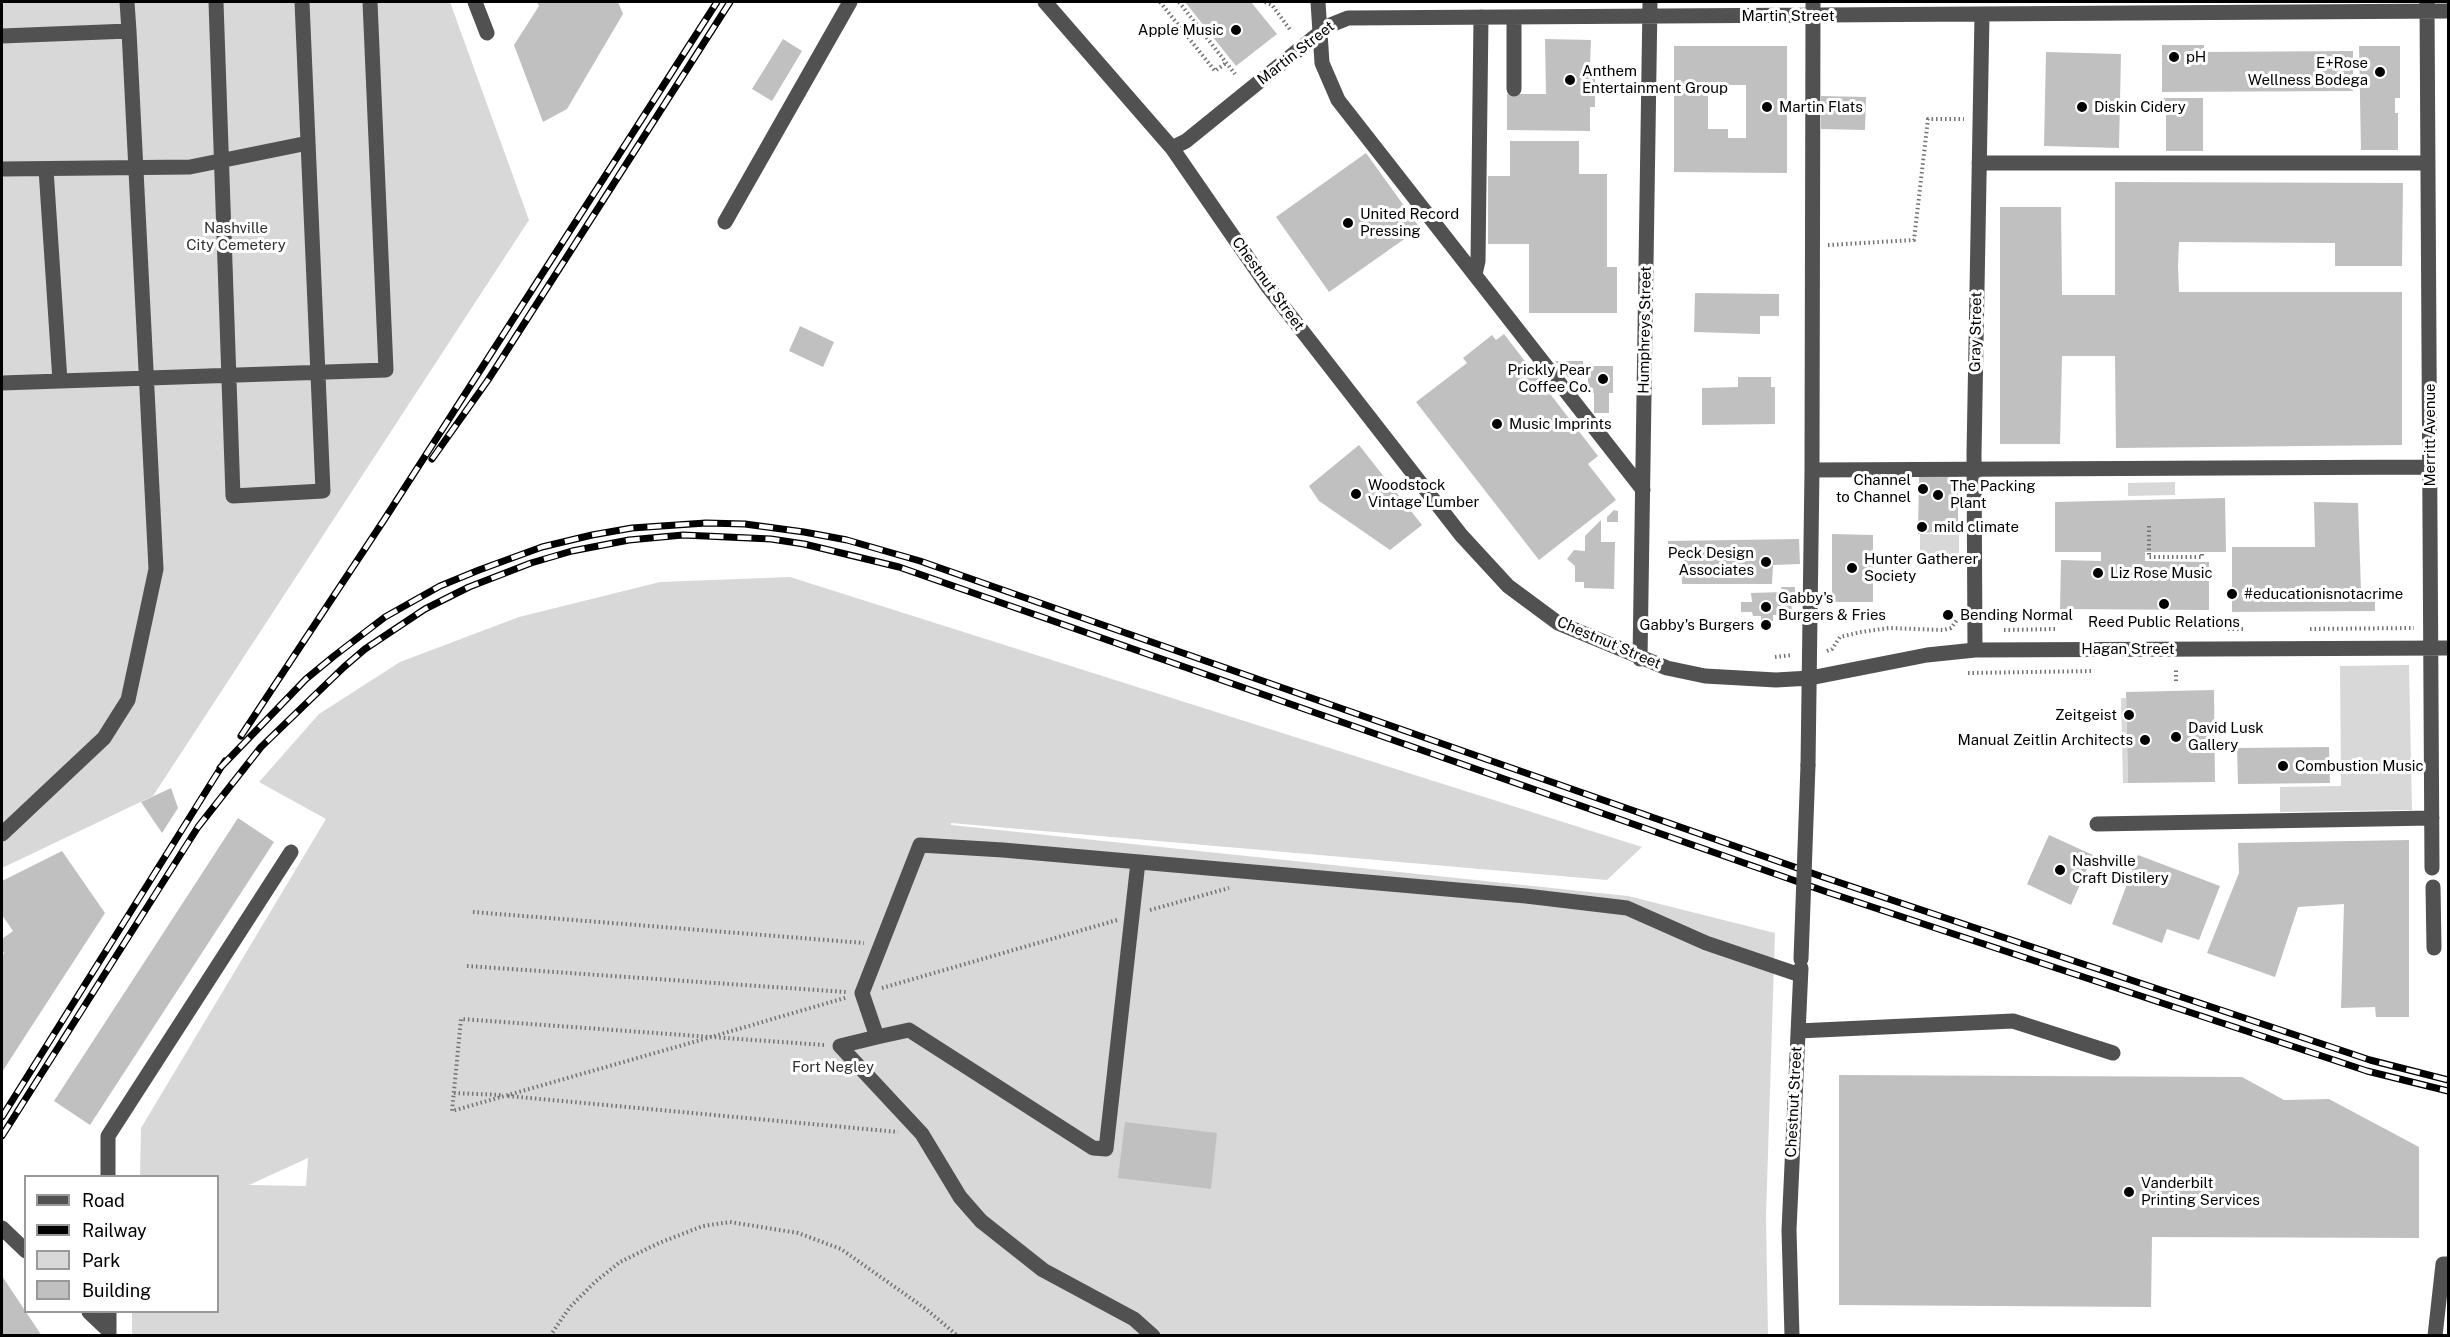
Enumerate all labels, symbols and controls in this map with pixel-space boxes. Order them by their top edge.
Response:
street label: Martin Street [1742,7,1834,25]
street label: Martin Street [1254,17,1338,89]
place label: Apple Music [1138,21,1224,39]
marker: Apple Music [1229,23,1243,37]
place label: pH [2186,48,2206,66]
marker: pH [2167,50,2181,64]
place label: E+Rose Wellness Bodega [2248,54,2368,89]
place label: Anthem Entertainment Group [1582,62,1728,97]
marker: E+Rose Wellness Bodega [2373,65,2387,79]
marker: Anthem Entertainment Group [1563,73,1577,87]
place label: Martin Flats [1779,98,1863,116]
place label: Diskin Cidery [2094,98,2186,116]
marker: Martin Flats [1760,100,1774,114]
marker: Diskin Cidery [2075,100,2089,114]
place label: United Record Pressing [1360,205,1459,240]
marker: United Record Pressing [1341,216,1355,230]
park label: Nashville City Cemetery [186,219,286,254]
street label: Chestnut Street [1228,234,1308,334]
street label: Humphreys Street [1635,266,1655,394]
street label: Gray Street [1966,292,1986,372]
place label: Prickly Pear Coffee Co. [1508,361,1591,396]
marker: Prickly Pear Coffee Co. [1596,372,1610,386]
street label: Merritt Avenue [2421,383,2439,487]
place label: Music Imprints [1509,415,1612,433]
marker: Music Imprints [1490,417,1504,431]
place label: Channel to Channel [1836,471,1911,506]
place label: Woodstock Vintage Lumber [1368,476,1479,511]
place label: The Packing Plant [1950,477,2036,512]
marker: Channel to Channel [1916,482,1930,496]
marker: Woodstock Vintage Lumber [1349,487,1363,501]
marker: The Packing Plant [1931,488,1945,502]
place label: mild climate [1934,518,2019,536]
marker: mild climate [1915,520,1929,534]
place label: Peck Design Associates [1668,544,1754,579]
place label: Hunter Gatherer Society [1864,550,1978,585]
marker: Peck Design Associates [1759,555,1773,569]
marker: Hunter Gatherer Society [1845,561,1859,575]
place label: Liz Rose Music [2110,564,2213,582]
marker: Liz Rose Music [2091,566,2105,580]
place label: #educationisnotacrime [2244,585,2403,603]
marker: #educationisnotacrime [2225,587,2239,601]
place label: Gabby's Burgers & Fries [1778,589,1886,624]
marker: Reed Public Relations [2157,597,2171,611]
marker: Gabby's Burgers & Fries [1759,600,1773,614]
place label: Bending Normal [1960,606,2073,624]
marker: Bending Normal [1941,608,1955,622]
street label: Chestnut Street [1554,613,1664,673]
place label: Reed Public Relations [2088,613,2240,631]
place label: Gabby's Burgers [1639,616,1754,634]
marker: Gabby's Burgers [1759,618,1773,632]
street label: Hagan Street [2081,640,2175,658]
place label: Zeitgeist [2055,706,2117,724]
marker: Zeitgeist [2122,708,2136,722]
place label: David Lusk Gallery [2188,719,2264,754]
marker: David Lusk Gallery [2169,730,2183,744]
place label: Manual Zeitlin Architects [1958,731,2133,749]
marker: Manual Zeitlin Architects [2138,733,2152,747]
place label: Combustion Music [2295,757,2424,775]
marker: Combustion Music [2276,759,2290,773]
place label: Nashville Craft Distilery [2072,852,2169,887]
marker: Nashville Craft Distilery [2053,863,2067,877]
street label: Chestnut Street [1782,1046,1806,1158]
park label: Fort Negley [792,1058,874,1076]
place label: Vanderbilt Printing Services [2141,1174,2260,1209]
legend [24,1175,219,1313]
marker: Vanderbilt Printing Services [2122,1185,2136,1199]
text: Road [82,1190,125,1211]
text: Railway [82,1220,147,1241]
text: Park [82,1250,120,1271]
text: Building [82,1280,151,1301]

